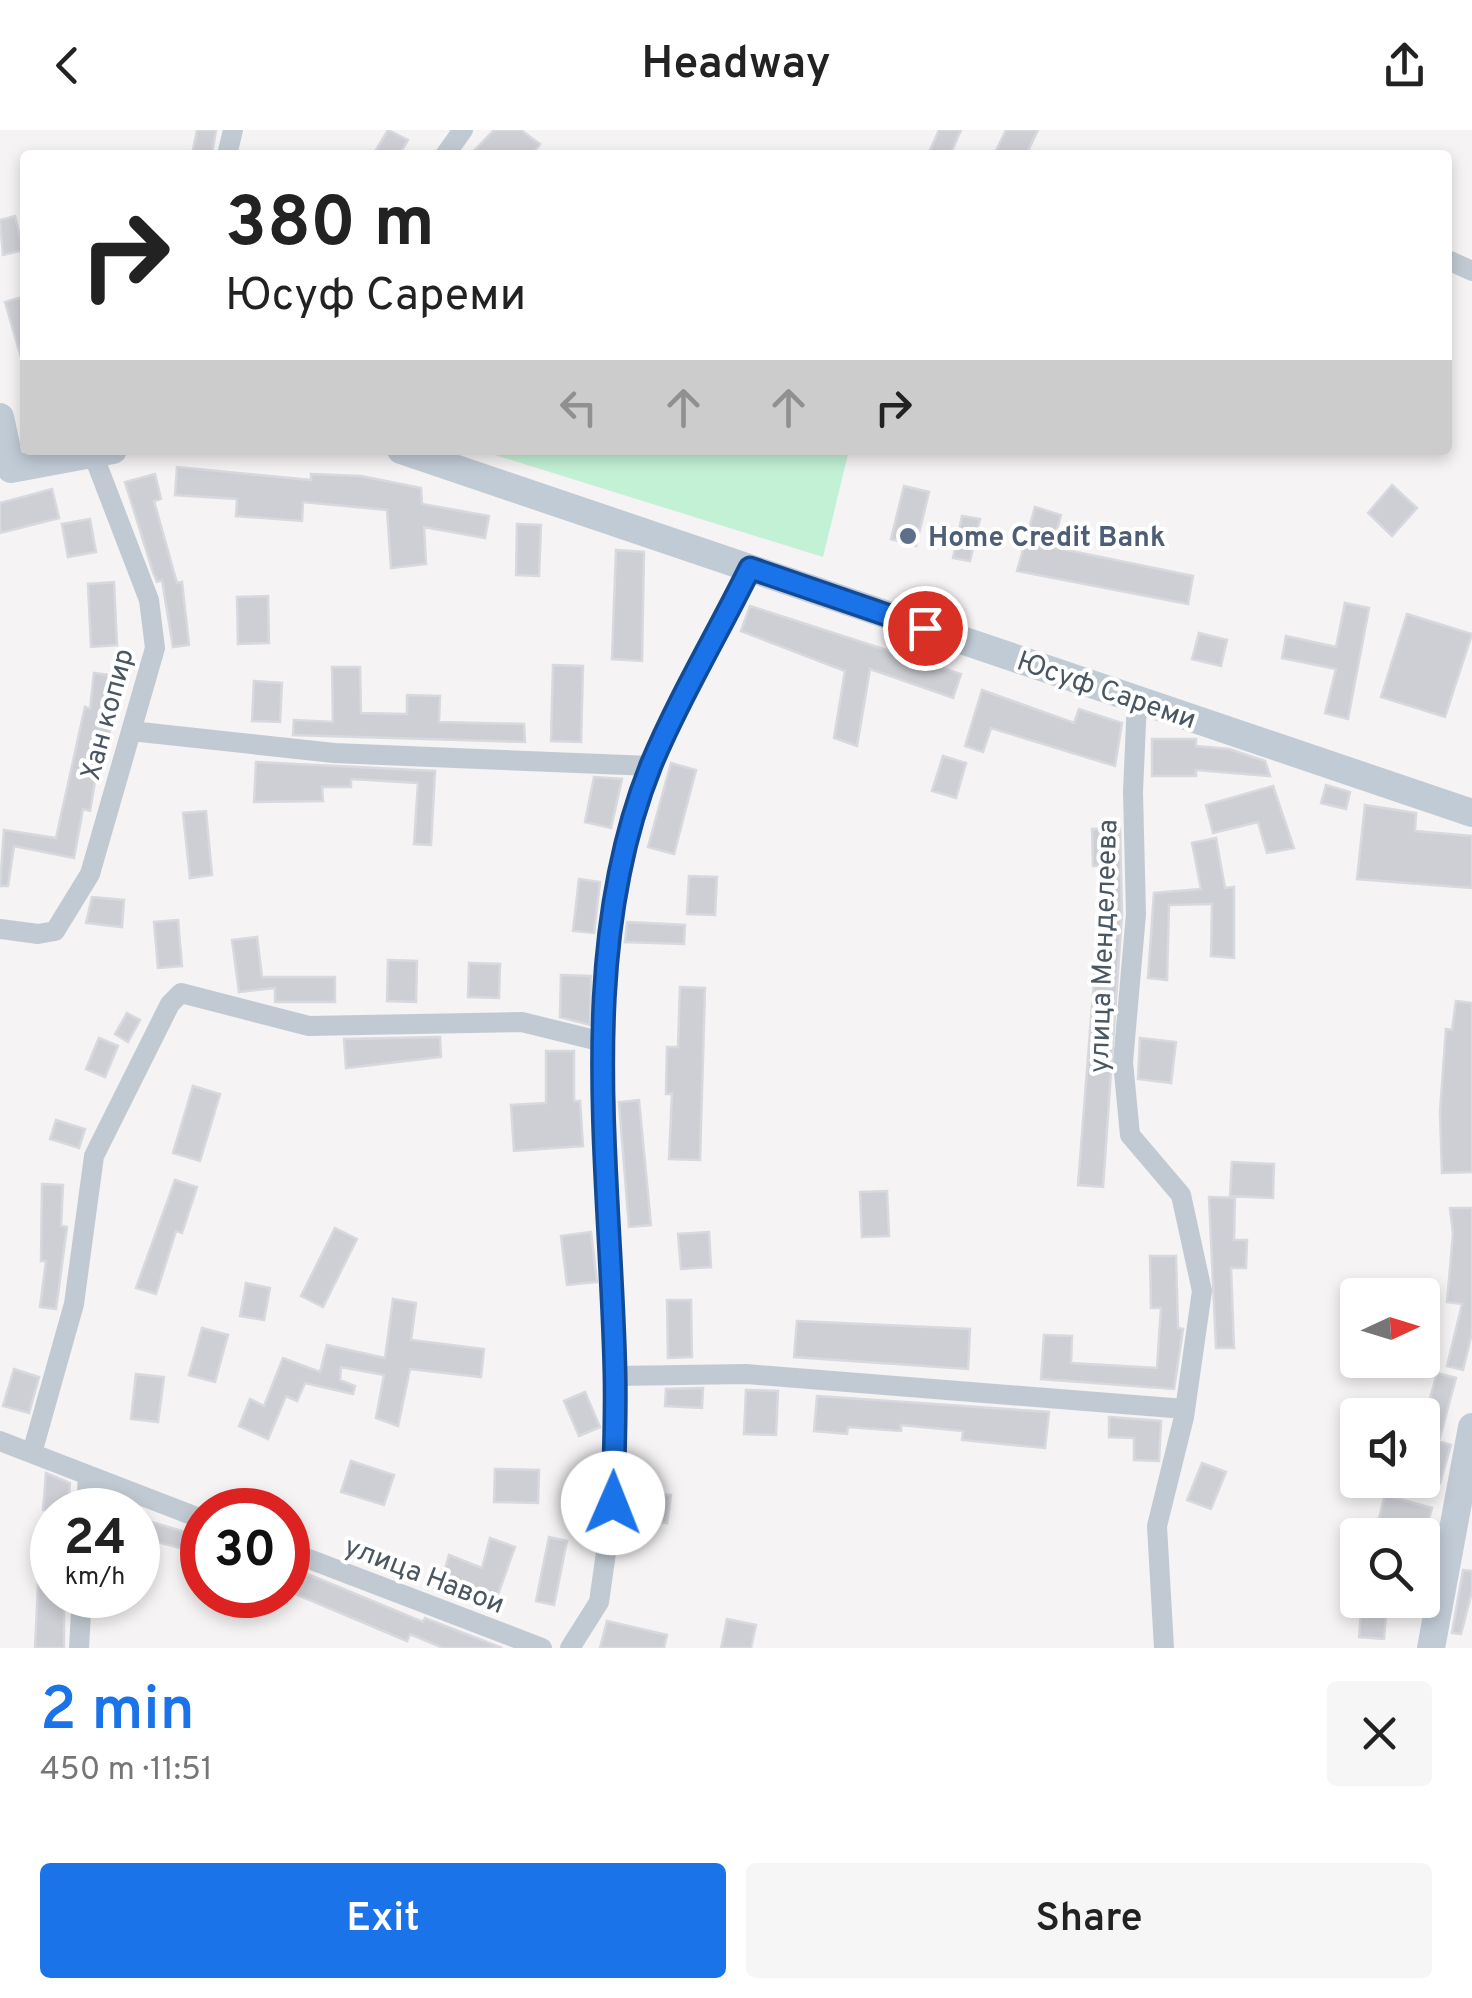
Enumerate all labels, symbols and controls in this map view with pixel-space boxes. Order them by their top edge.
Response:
text: Headway [641,37,831,94]
icon: back [40,38,95,93]
icon: share [1377,38,1432,93]
text: 380 m [225,182,435,271]
icon: right [60,190,190,320]
text: Юсуф Сареми [225,269,526,326]
icon: left [551,380,606,435]
icon: ahead [656,380,711,435]
icon: ahead [761,380,816,435]
icon: right [866,380,921,435]
place label: Home Credit Bank [928,521,1166,557]
marker: Home Credit Bank [897,525,919,547]
pin [883,586,968,671]
icon: arrive [898,601,953,656]
street label: Юсуф Сареми [1012,644,1200,739]
street label: Хан копир [74,645,144,785]
street label: улица Менделеева [1083,819,1127,1074]
north arrow [1340,1278,1440,1378]
map controls [1340,1278,1440,1618]
button: sound [1340,1398,1440,1498]
position arrow [561,1451,665,1555]
speed limit sign: 30 [180,1488,310,1618]
text: 24 [64,1509,126,1572]
button: search [1340,1518,1440,1618]
street label: улица Навои [339,1530,509,1624]
text: km/h [65,1562,125,1594]
text: 2 min [40,1675,195,1751]
button: close [1327,1681,1432,1786]
text: 450 m · 11:51 [40,1751,213,1791]
button: Exit [40,1863,726,1978]
button: Share [746,1863,1432,1978]

